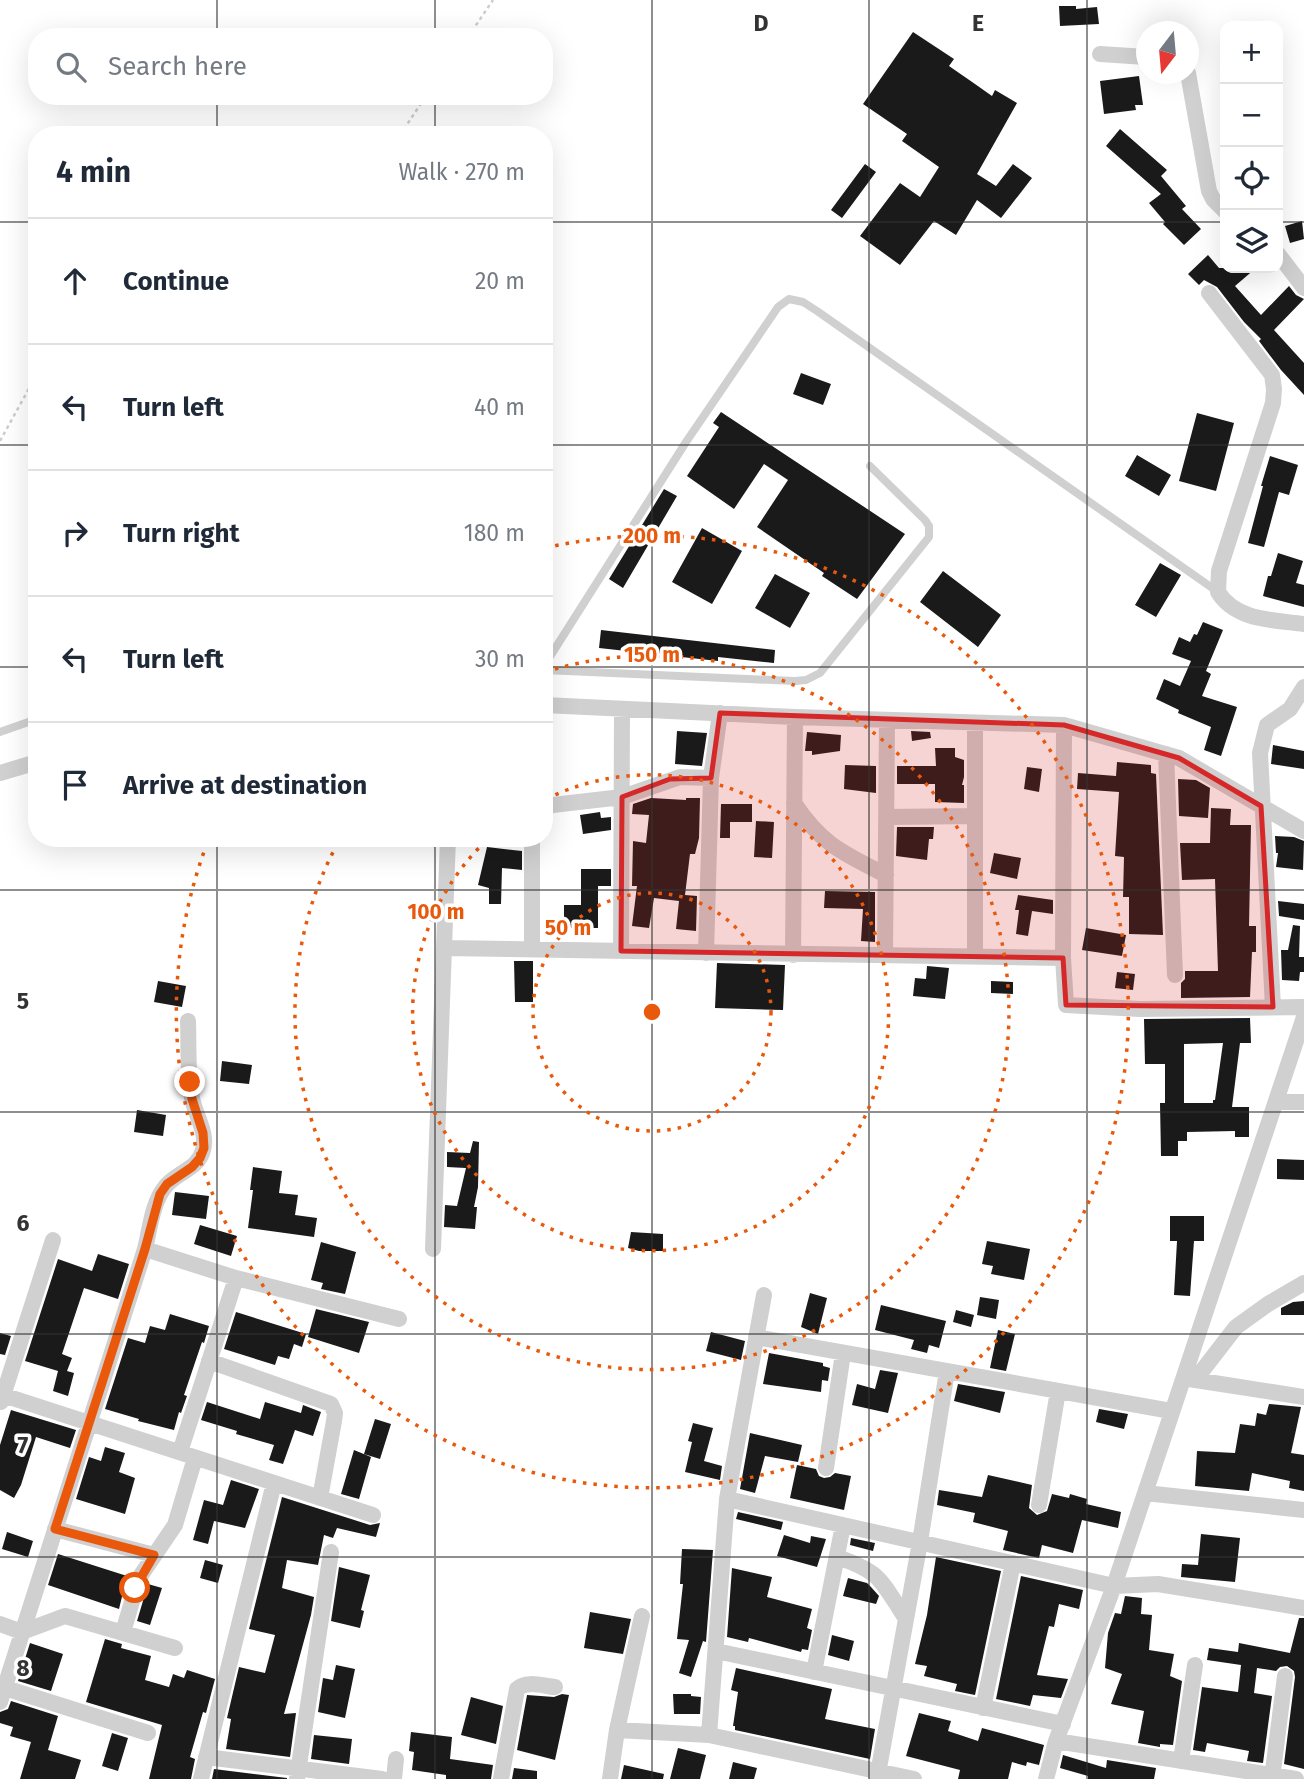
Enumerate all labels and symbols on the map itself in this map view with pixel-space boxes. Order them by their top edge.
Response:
text: D [754,9,769,37]
text: E [972,9,984,37]
north arrow [1136,21,1199,84]
text: 200 m [623,523,681,549]
text: 150 m [624,642,680,668]
text: 100 m [407,899,465,925]
text: 50 m [545,915,591,941]
text: 5 [17,987,29,1015]
centre of rings [640,1000,664,1024]
route end [174,1066,205,1097]
text: 6 [17,1209,30,1237]
text: 7 [18,1431,29,1459]
route start [119,1572,150,1603]
text: 8 [16,1654,30,1682]

